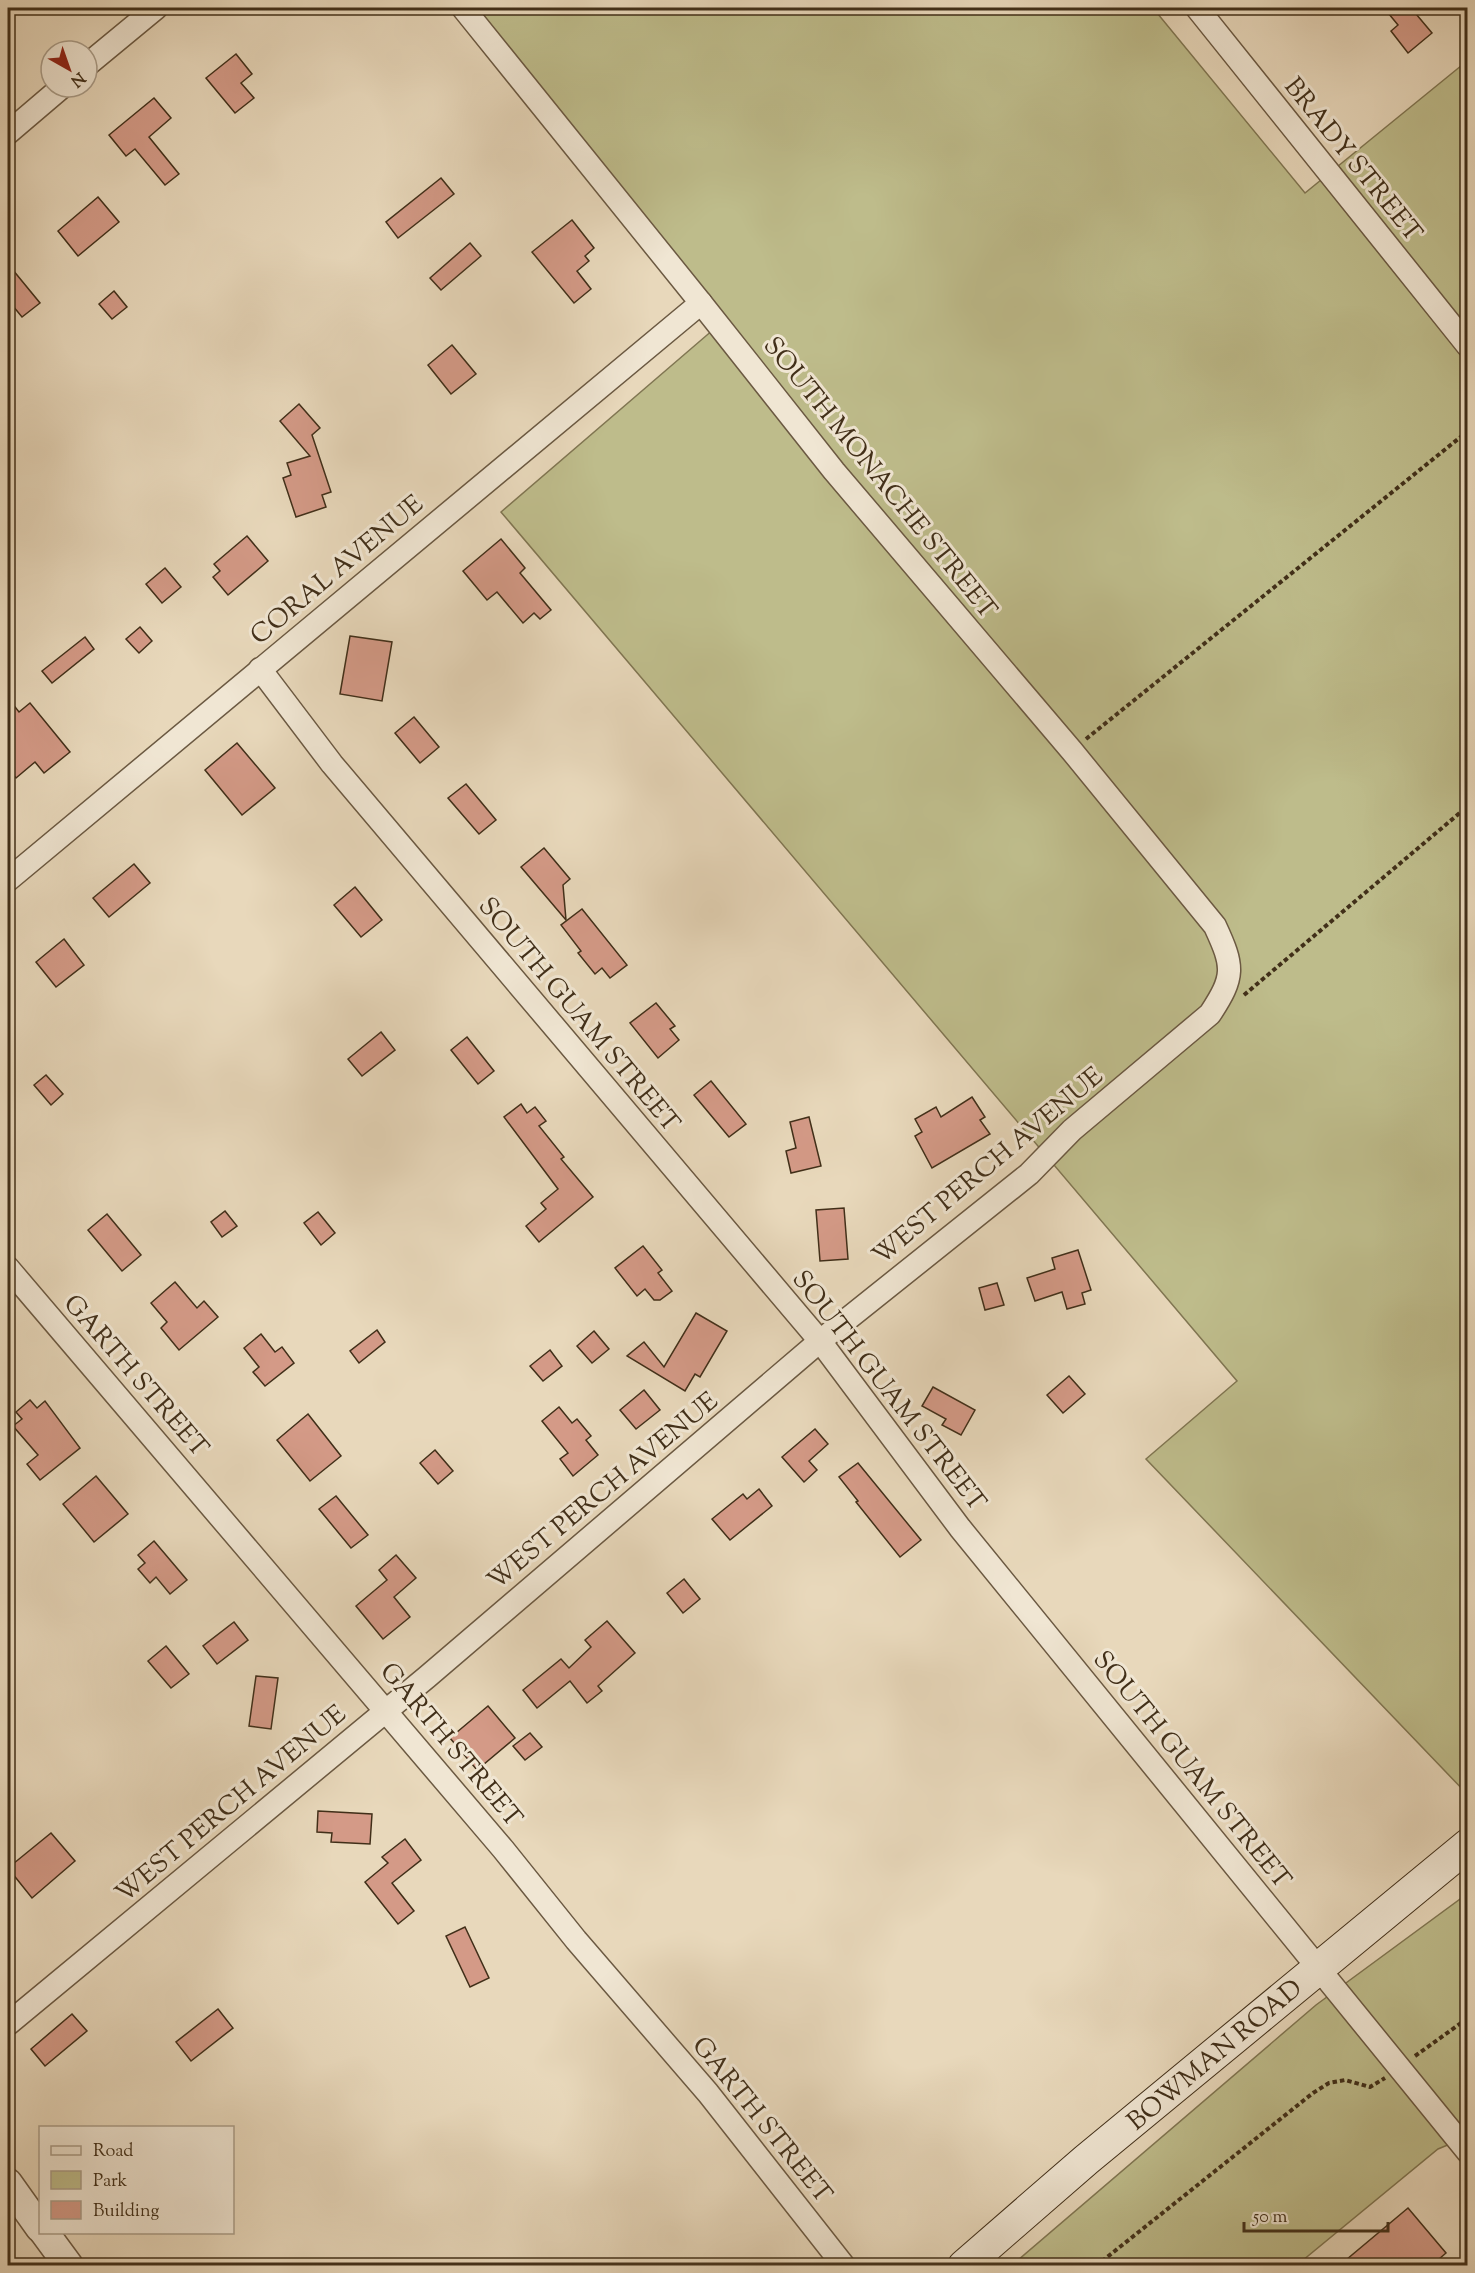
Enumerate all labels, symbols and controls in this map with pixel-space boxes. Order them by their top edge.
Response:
north arrow [39,39,99,99]
text: N [65,66,89,92]
street label: BRADY STREET [1274,70,1430,251]
street label: SOUTH MONACHE STREET [753,329,1005,628]
street label: CORAL AVENUE [243,487,432,654]
street label: SOUTH GUAM STREET [469,890,688,1141]
street label: WEST PERCH AVENUE [865,1059,1112,1275]
street label: SOUTH GUAM STREET [782,1263,994,1520]
street label: GARTH STREET [54,1287,216,1466]
street label: WEST PERCH AVENUE [480,1384,727,1600]
street label: SOUTH GUAM STREET [1083,1644,1299,1898]
street label: GARTH STREET [370,1655,530,1836]
street label: WEST PERCH AVENUE [108,1697,355,1913]
street label: BOWMAN ROAD [1120,1971,1311,2140]
street label: GARTH STREET [682,2029,840,2212]
legend [39,2126,234,2234]
text: Road [93,2139,133,2165]
text: Park [93,2169,128,2195]
scale bar [1244,2195,1388,2233]
text: Building [93,2199,159,2225]
text: 50 m [1252,2205,1288,2231]

